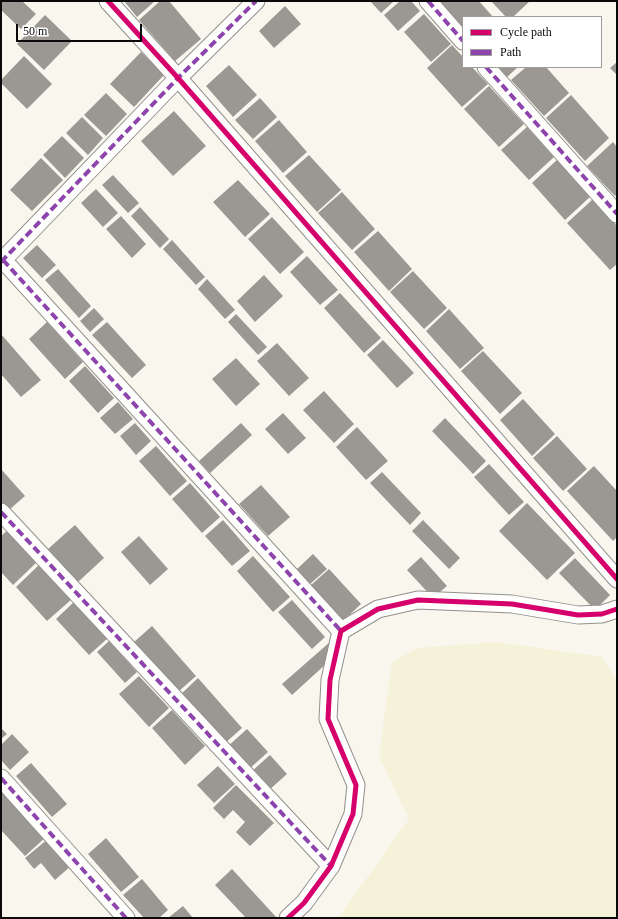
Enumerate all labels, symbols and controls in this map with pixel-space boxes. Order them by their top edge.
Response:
scale bar [18,16,144,42]
legend [462,16,602,68]
text: 50 m [23,24,47,38]
text: Cycle path [500,25,552,39]
text: Path [500,45,521,59]

